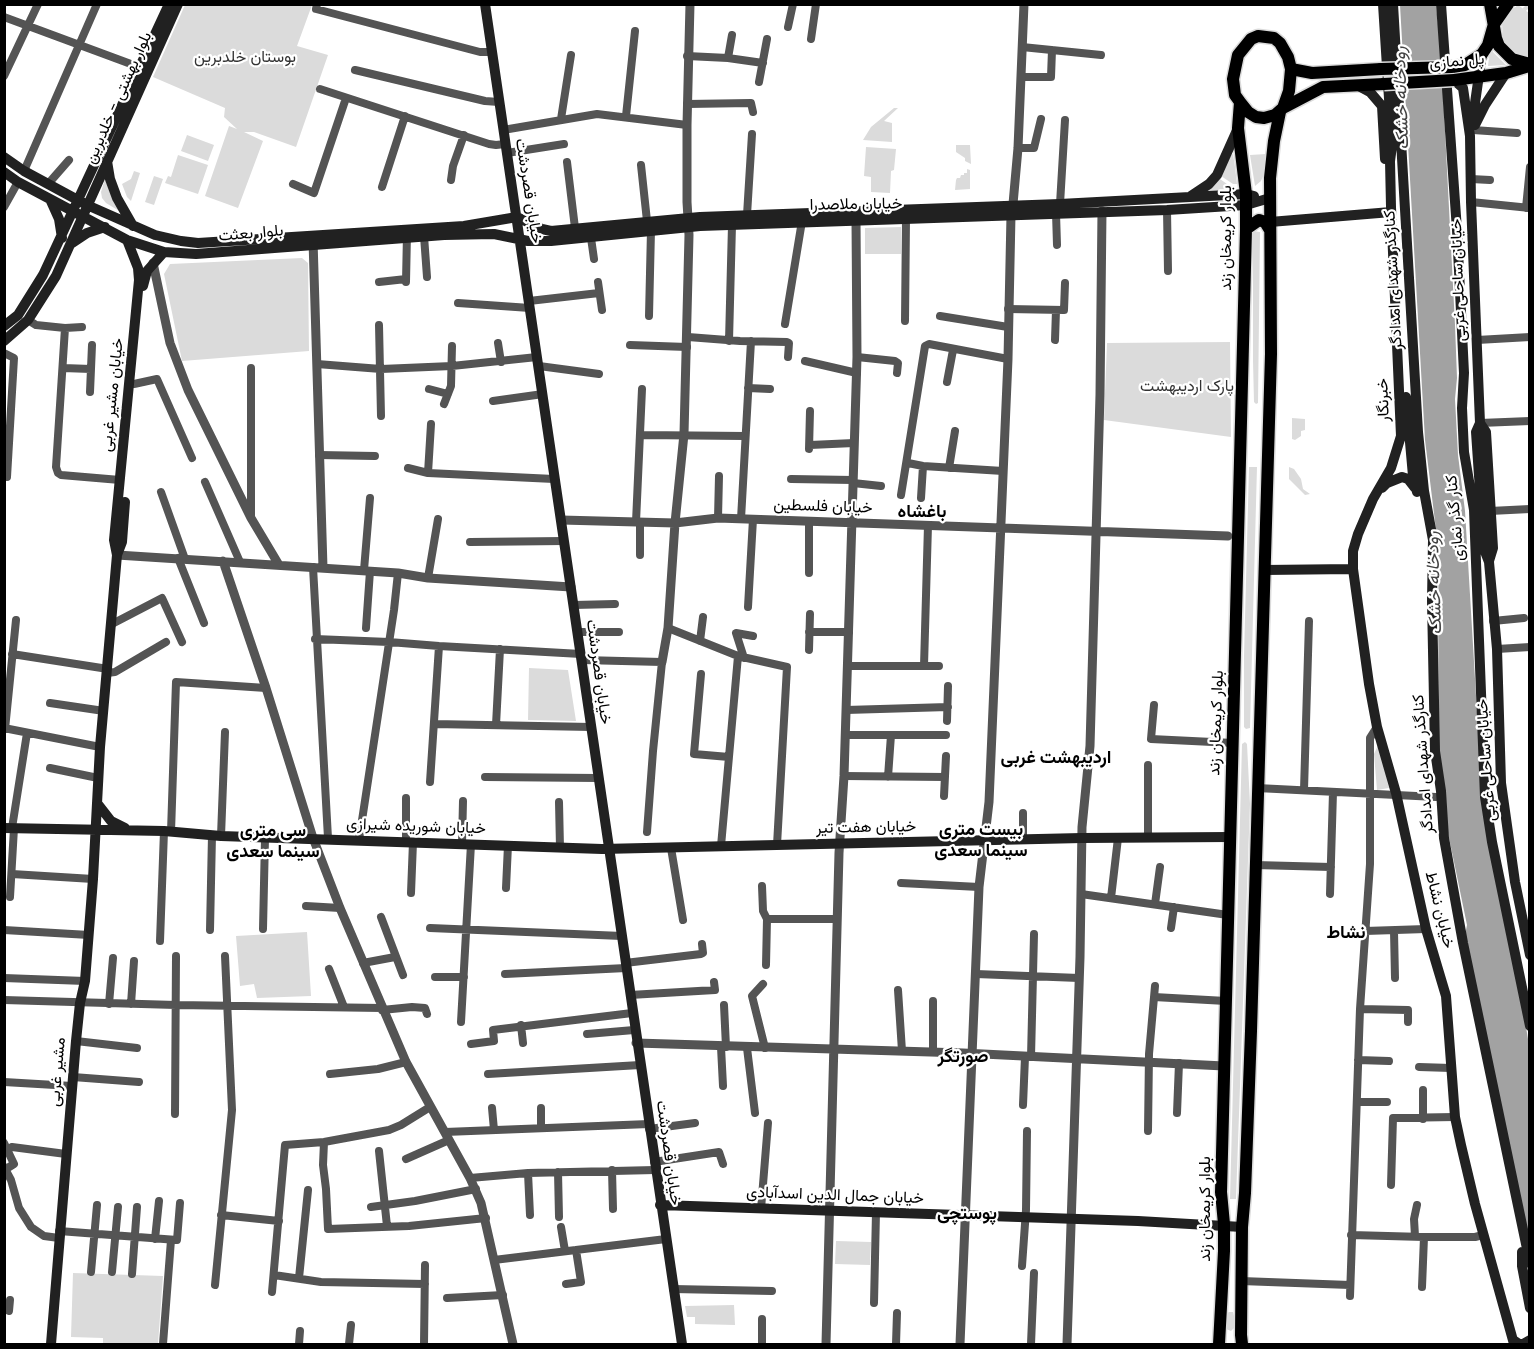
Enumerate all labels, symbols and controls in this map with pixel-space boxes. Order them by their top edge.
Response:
street label: بلوار بهشتی - خلدبرین [81,29,157,167]
water label: رودخانه خشک [1389,46,1415,150]
park label: بوستان خلدبرین [194,48,296,68]
street label: پل نمازی [1429,50,1485,74]
street label: خیابان قصردشت [510,137,546,245]
street label: بلوار کریمخان زند [1217,185,1237,291]
street label: خیابان ملاصدرا [809,195,903,215]
street label: کنارگذر شهدای امدادگر [1381,210,1407,350]
street label: خیابان ساحلی غربی [1447,218,1471,342]
street label: بلوار بعثت [218,222,284,246]
street label: خیابان مشیر غربی [97,337,129,453]
park label: پارک اردیبهشت [1140,377,1234,397]
street label: خبرنگار [1374,378,1394,422]
street label: کنار گذر نمازی [1443,474,1469,562]
street label: خیابان فلسطین [773,496,873,518]
district label: باغشاه [898,501,946,523]
water label: رودخانه خشک [1422,531,1448,635]
street label: خیابان قصردشت [581,618,615,726]
street label: بلوار کریمخان زند [1206,670,1228,776]
street label: کنارگذر شهدای امدادگر [1410,694,1438,834]
street label: خیابان ساحلی غربی [1473,698,1501,822]
district label: اردیبهشت غربی [1001,747,1111,769]
street label: خیابان شوریده شیرازی [346,815,486,839]
street label: خیابان هفت تیر [816,818,916,838]
district label: بیست متری سینما سعدی [934,819,1028,862]
district label: سی متری سینما سعدی [226,820,320,862]
street label: خیابان نشاط [1420,869,1458,951]
district label: نشاط [1326,922,1366,944]
street label: مشیر غربی [45,1037,71,1107]
district label: صورتگر [937,1046,989,1068]
street label: خیابان قصردشت [651,1099,685,1207]
street label: بلوار کریمخان زند [1196,1156,1216,1262]
street label: خیابان جمال الدین اسدآبادی [746,1183,924,1209]
district label: پوستچی [937,1203,997,1225]

